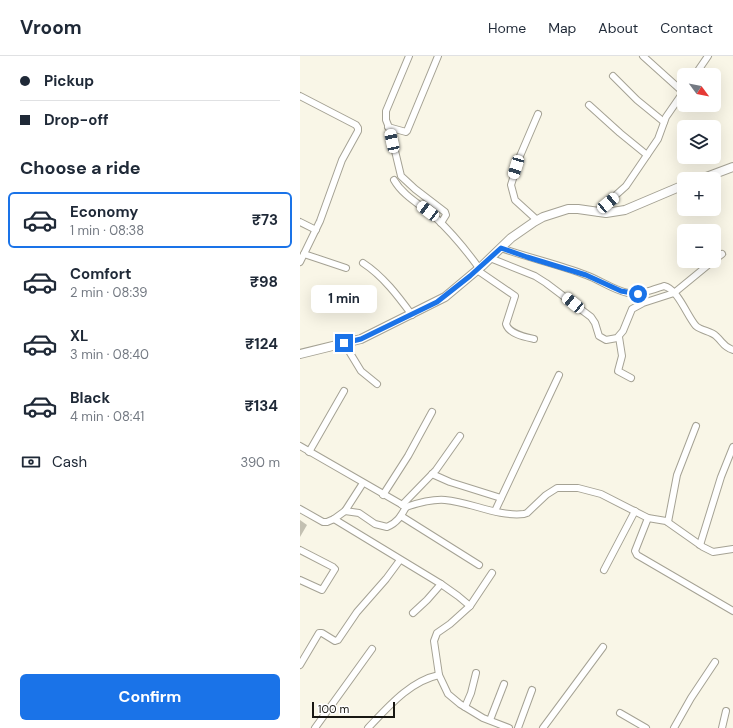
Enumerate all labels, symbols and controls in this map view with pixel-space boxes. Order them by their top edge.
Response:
text: Vroom [20,15,82,40]
text: Home [488,19,526,37]
text: Map [548,19,576,37]
text: About [598,19,638,37]
text: Contact [660,19,713,37]
north arrow [677,68,721,112]
map controls [677,68,721,268]
text: Pickup [44,71,94,91]
text: Drop-off [44,110,109,130]
button: layers [677,120,721,164]
car [384,128,400,154]
car [507,154,525,180]
text: Choose a ride [20,156,141,180]
button: + [677,172,721,216]
car [595,191,621,215]
car [415,199,441,223]
icon: car [22,202,58,238]
text: Economy [70,202,138,222]
text: ₹73 [252,210,278,230]
text: 1 min · 08:38 [70,222,144,239]
button: − [677,224,721,268]
icon: car [22,264,58,300]
text: Comfort [70,264,131,284]
text: ₹98 [250,272,278,292]
text: 2 min · 08:39 [70,284,148,301]
callout: 1 min [311,285,377,313]
route start [629,285,647,303]
text: 1 min [328,290,360,307]
car [560,291,586,315]
icon: car [22,326,58,362]
text: XL [70,326,88,346]
text: ₹124 [245,334,278,354]
route end [335,334,353,352]
text: 3 min · 08:40 [70,346,149,363]
icon: car [22,388,58,424]
text: Black [70,388,110,408]
text: ₹134 [245,396,278,416]
text: 4 min · 08:41 [70,408,144,425]
icon: cash [20,451,42,473]
text: Cash [52,452,87,472]
text: 390 m [241,454,280,471]
button: Confirm [20,674,280,720]
scale bar [312,700,395,719]
text: 100 m [318,702,349,716]

